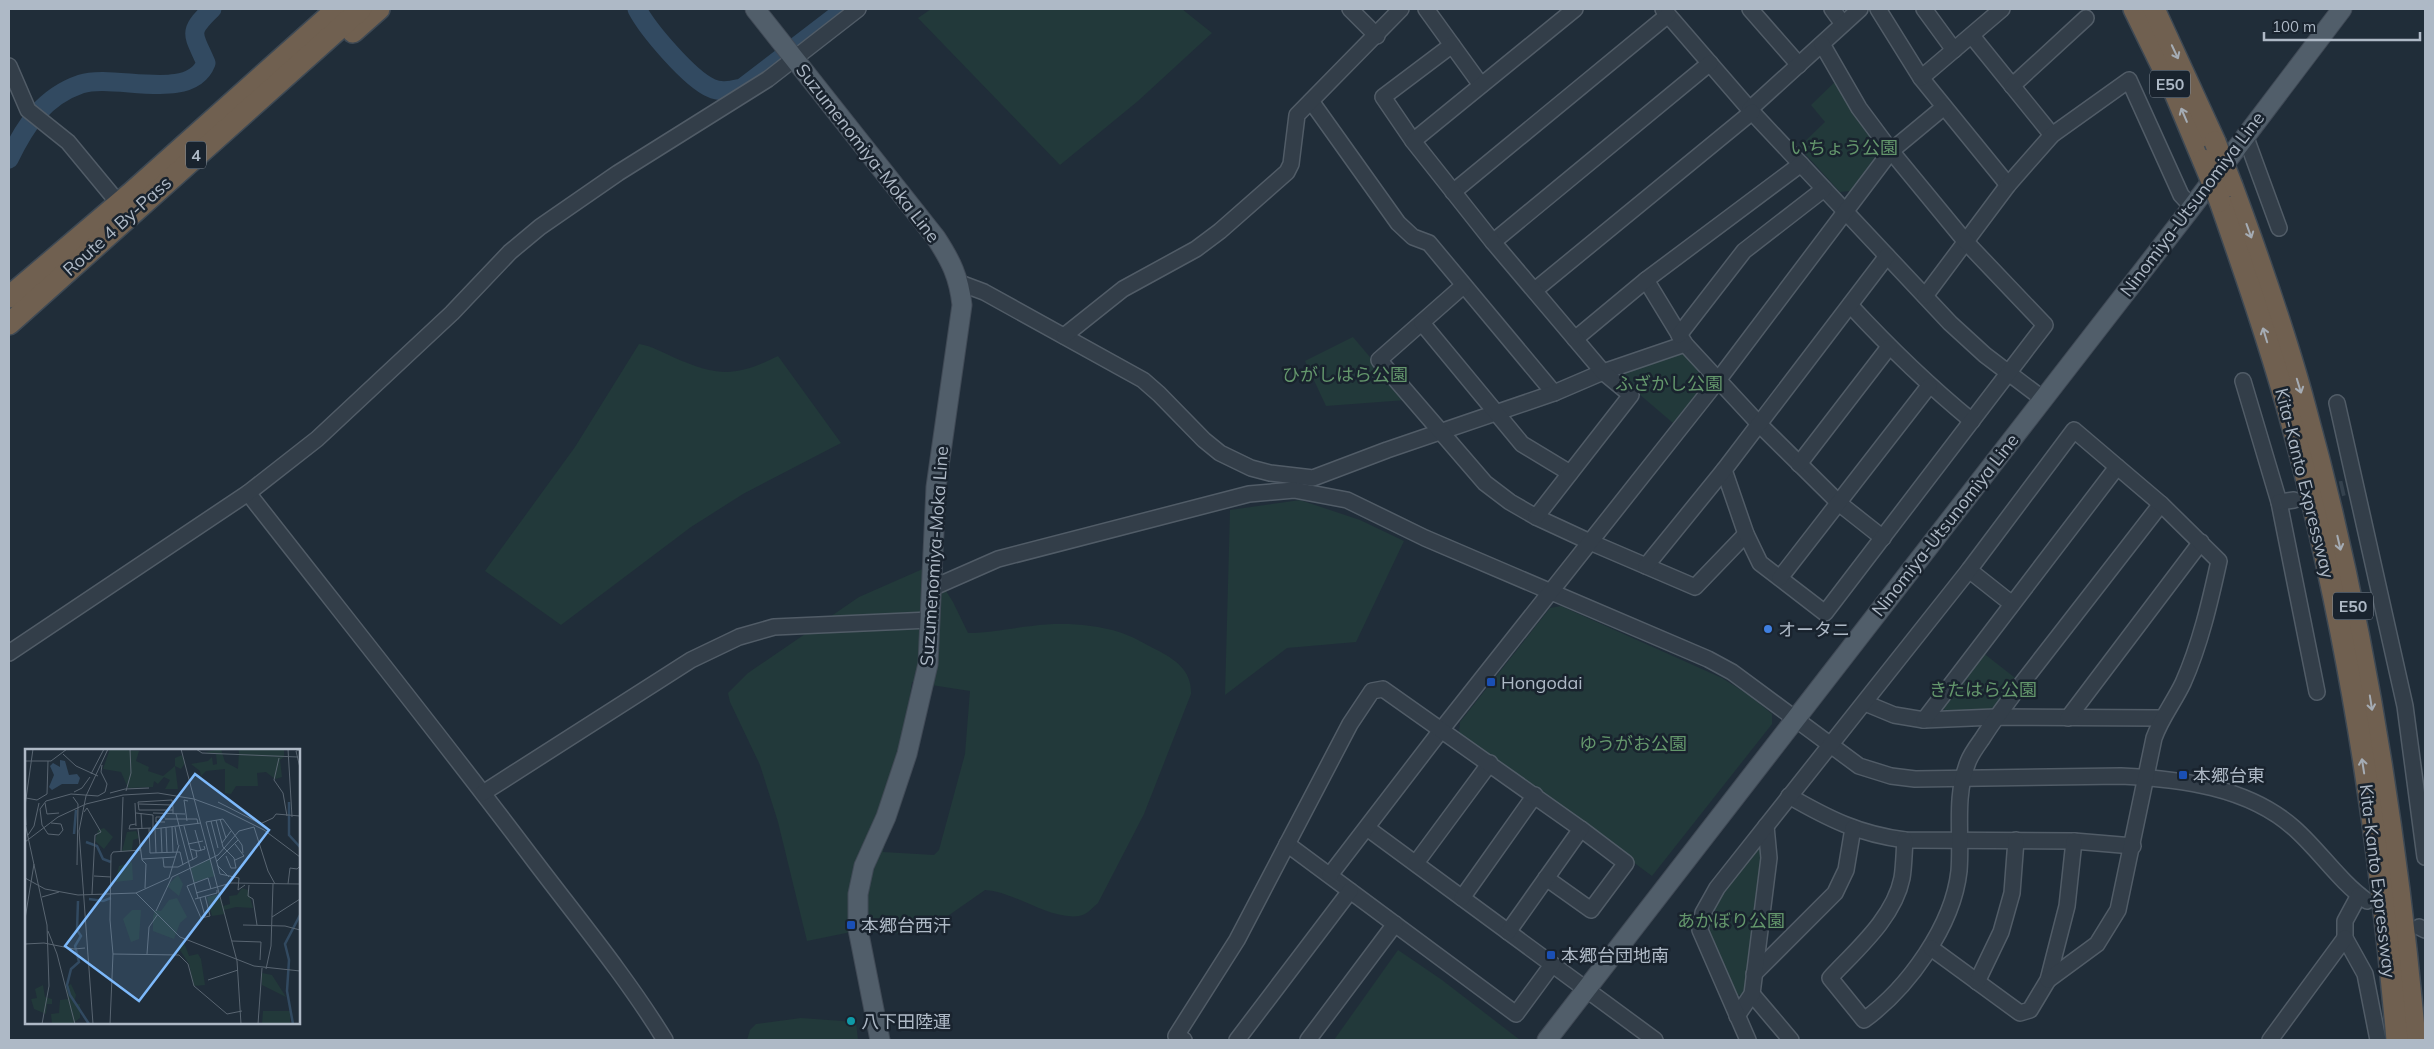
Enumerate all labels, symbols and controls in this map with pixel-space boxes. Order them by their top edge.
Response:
scale bar [2264,10,2420,42]
text: 100 m [2272,17,2316,36]
one-way arrow [2171,44,2181,59]
street label: Suzumenomiya-Moka Line [791,59,945,247]
road number: E50 [2150,70,2190,98]
street label: Ninomiya-Utsunomiya Line [2115,107,2269,301]
one-way arrow [2179,108,2188,123]
park label: いちょう公園 [1790,136,1898,159]
road number: 4 [186,142,206,168]
street label: Route 4 By-Pass [58,171,176,281]
one-way arrow [2245,223,2254,239]
one-way arrow [2260,327,2270,343]
park label: ひがしはら公園 [1282,363,1408,386]
park label: ふざかし公園 [1615,372,1723,395]
one-way arrow [2295,378,2305,394]
street label: Kita-Kanto Expressway [2270,386,2340,581]
street label: Ninomiya-Utsunomiya Line [1867,429,2023,621]
street label: Suzumenomiya-Moka Line [915,445,953,667]
one-way arrow [2335,535,2344,551]
road number: E50 [2333,592,2373,620]
place label: オータニ [1778,618,1850,641]
marker: オータニ [1762,623,1774,635]
place label: Hongodai [1501,671,1583,694]
marker: Hongodai [1485,676,1497,688]
park label: きたはら公園 [1929,678,2037,701]
one-way arrow [2366,694,2376,710]
park label: ゆうがお公園 [1579,732,1687,755]
inset map [25,749,300,1024]
one-way arrow [2358,758,2368,774]
place label: 本郷台東 [2193,764,2265,787]
marker: 本郷台東 [2177,769,2189,781]
street label: Kita-Kanto Expressway [2355,783,2401,980]
park label: あかぼり公園 [1677,909,1785,932]
place label: 本郷台西汗 [861,914,951,937]
marker: 本郷台西汗 [845,919,857,931]
place label: 本郷台団地南 [1561,944,1669,967]
marker: 本郷台団地南 [1545,949,1557,961]
place label: 八下田陸運 [861,1010,951,1033]
marker: 八下田陸運 [845,1015,857,1027]

